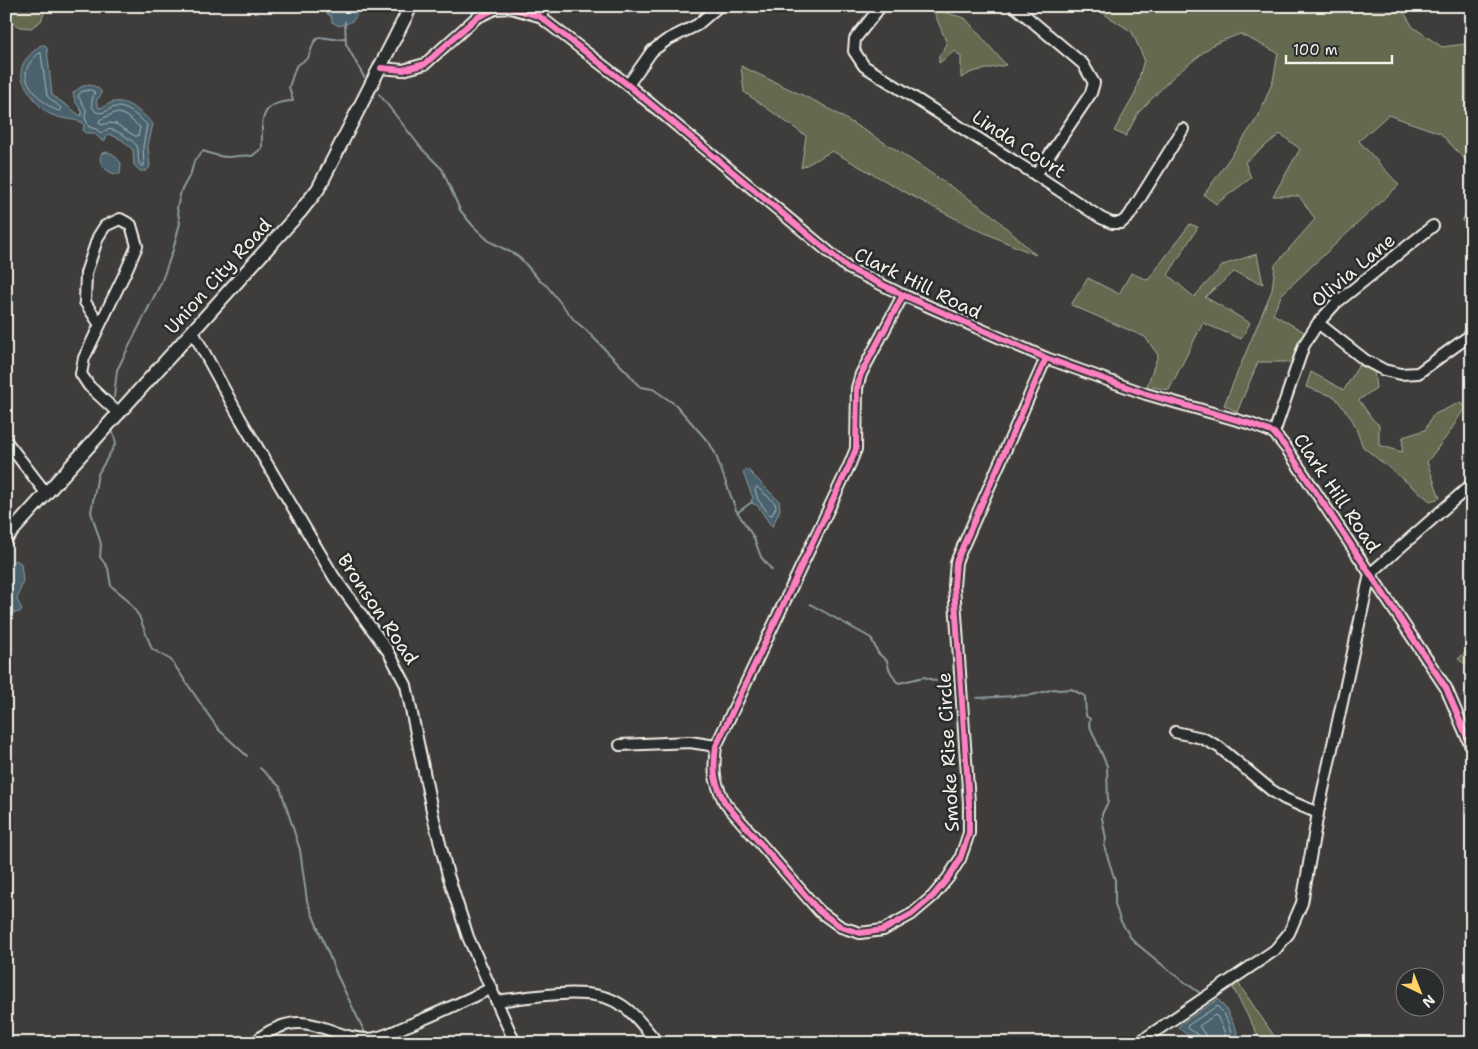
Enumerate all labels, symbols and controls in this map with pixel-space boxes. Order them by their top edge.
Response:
scale bar [1286,32,1392,64]
text: 100 m [1293,40,1338,60]
street label: Linda Court [967,104,1071,184]
street label: Union City Road [159,212,277,340]
street label: Olivia Lane [1306,227,1400,313]
street label: Clark Hill Road [850,241,986,325]
street label: Clark Hill Road [1288,428,1386,558]
street label: Bronson Road [332,549,424,669]
street label: Smoke Rise Circle [931,672,965,832]
north arrow [1396,966,1446,1016]
text: N [1419,991,1439,1012]

